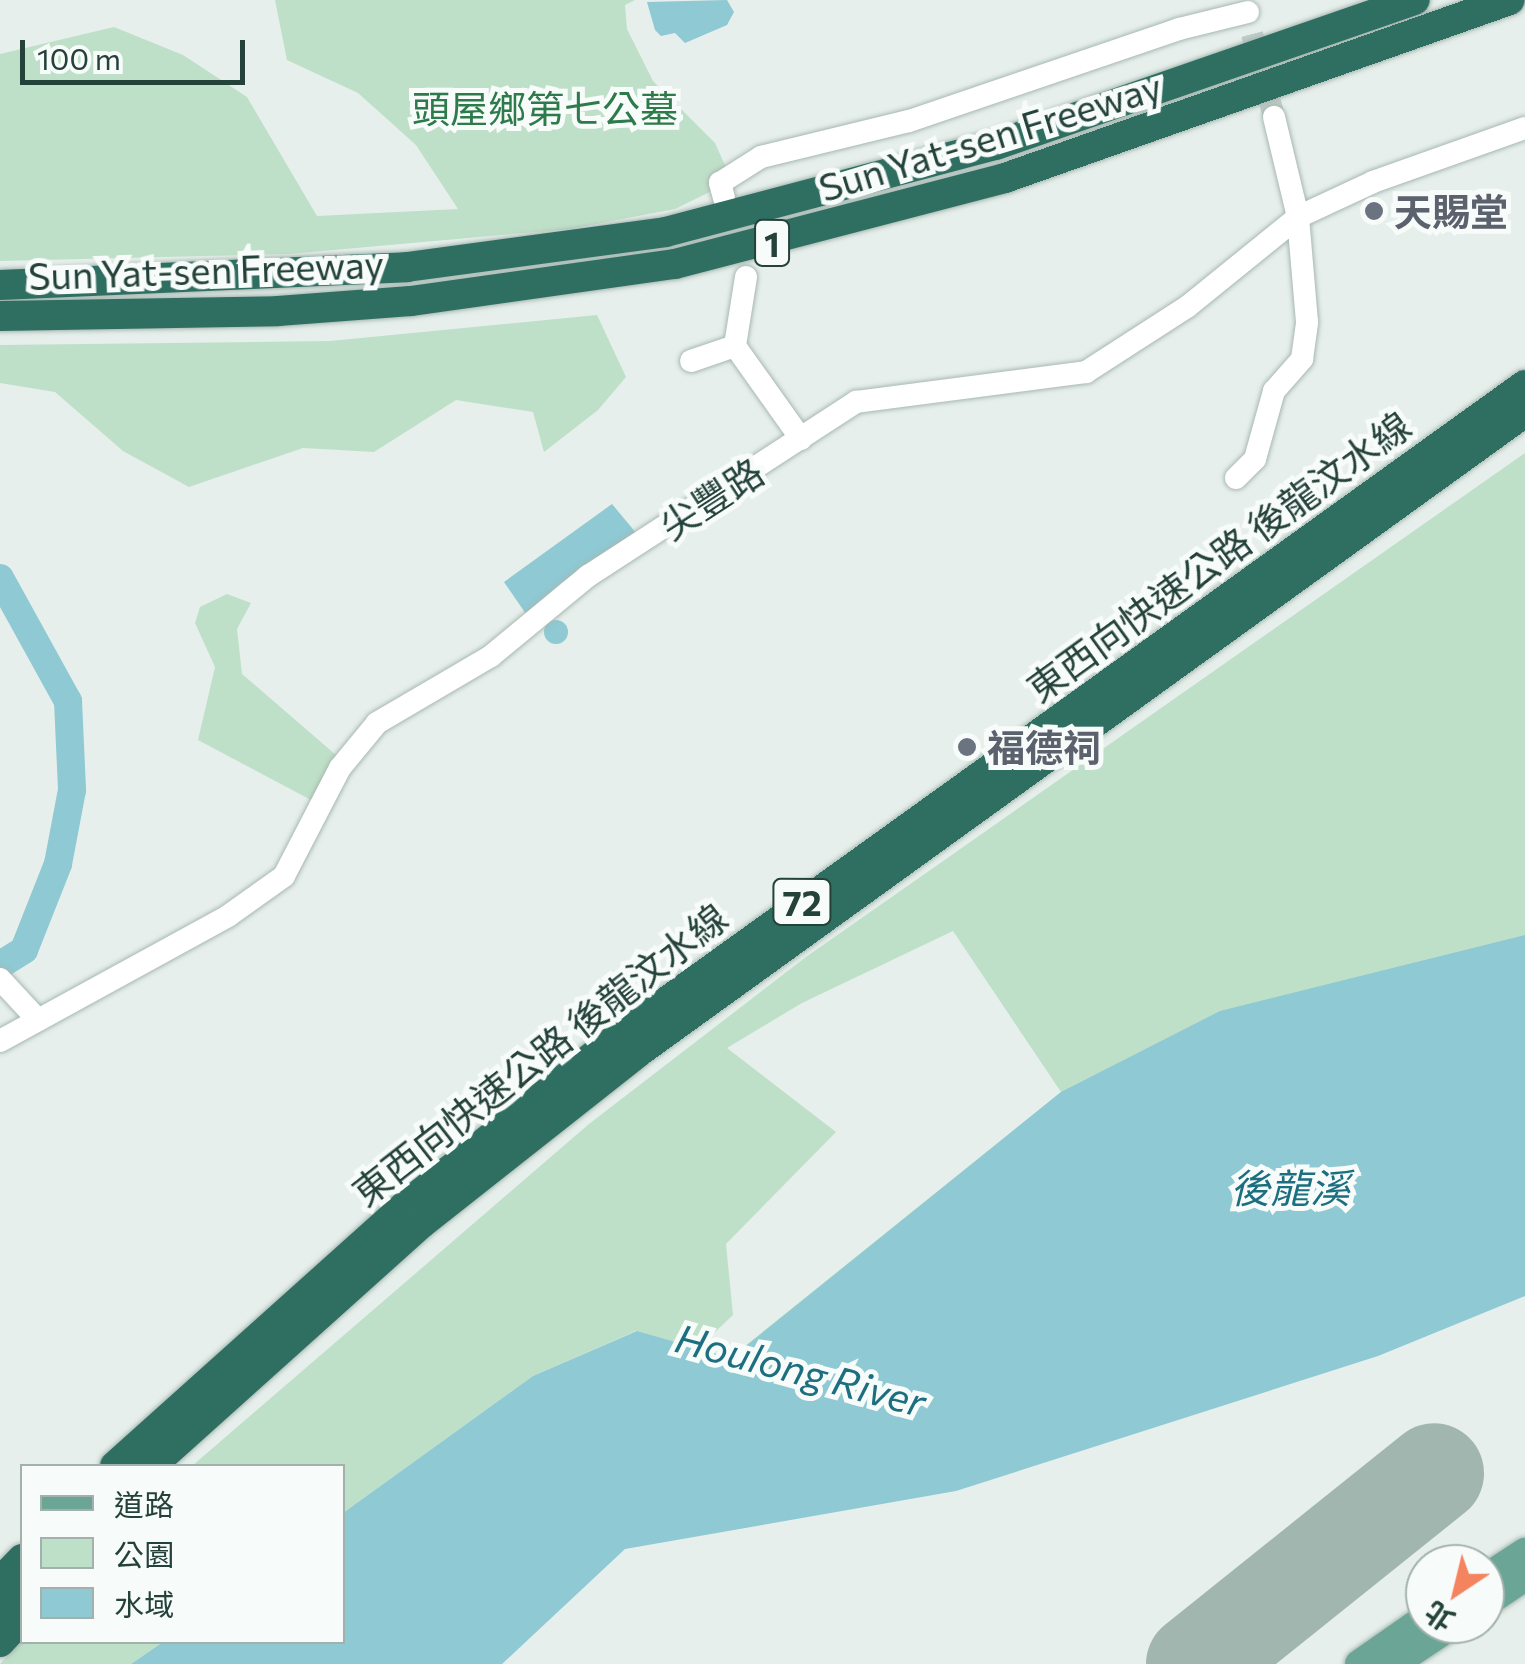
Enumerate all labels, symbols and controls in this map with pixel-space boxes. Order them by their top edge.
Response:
scale bar [25,20,250,82]
text: 100 m [37,39,121,76]
street label: Sun Yat-sen Freeway [813,62,1167,210]
park label: 頭屋鄉第七公墓 [412,85,678,131]
place label: 天賜堂 [1394,188,1508,234]
marker: 天賜堂 [1363,200,1385,222]
road number: 1 [752,213,792,273]
street label: Sun Yat-sen Freeway [27,240,385,298]
street label: 東西向快速公路 後龍汶水線 [1017,401,1419,711]
street label: 尖豐路 [651,448,771,548]
place label: 福德祠 [987,724,1101,770]
marker: 福德祠 [956,736,978,758]
road number: 72 [772,872,832,932]
street label: 東西向快速公路 後龍汶水線 [342,893,736,1215]
water label: 後龍溪 [1230,1163,1350,1211]
water label: Houlong River [671,1313,931,1425]
legend [20,1464,345,1644]
text: 道路 [114,1485,174,1522]
text: 公園 [114,1535,174,1572]
north arrow [1405,1544,1505,1644]
text: 水域 [114,1585,174,1622]
text: 北 [1418,1595,1460,1639]

